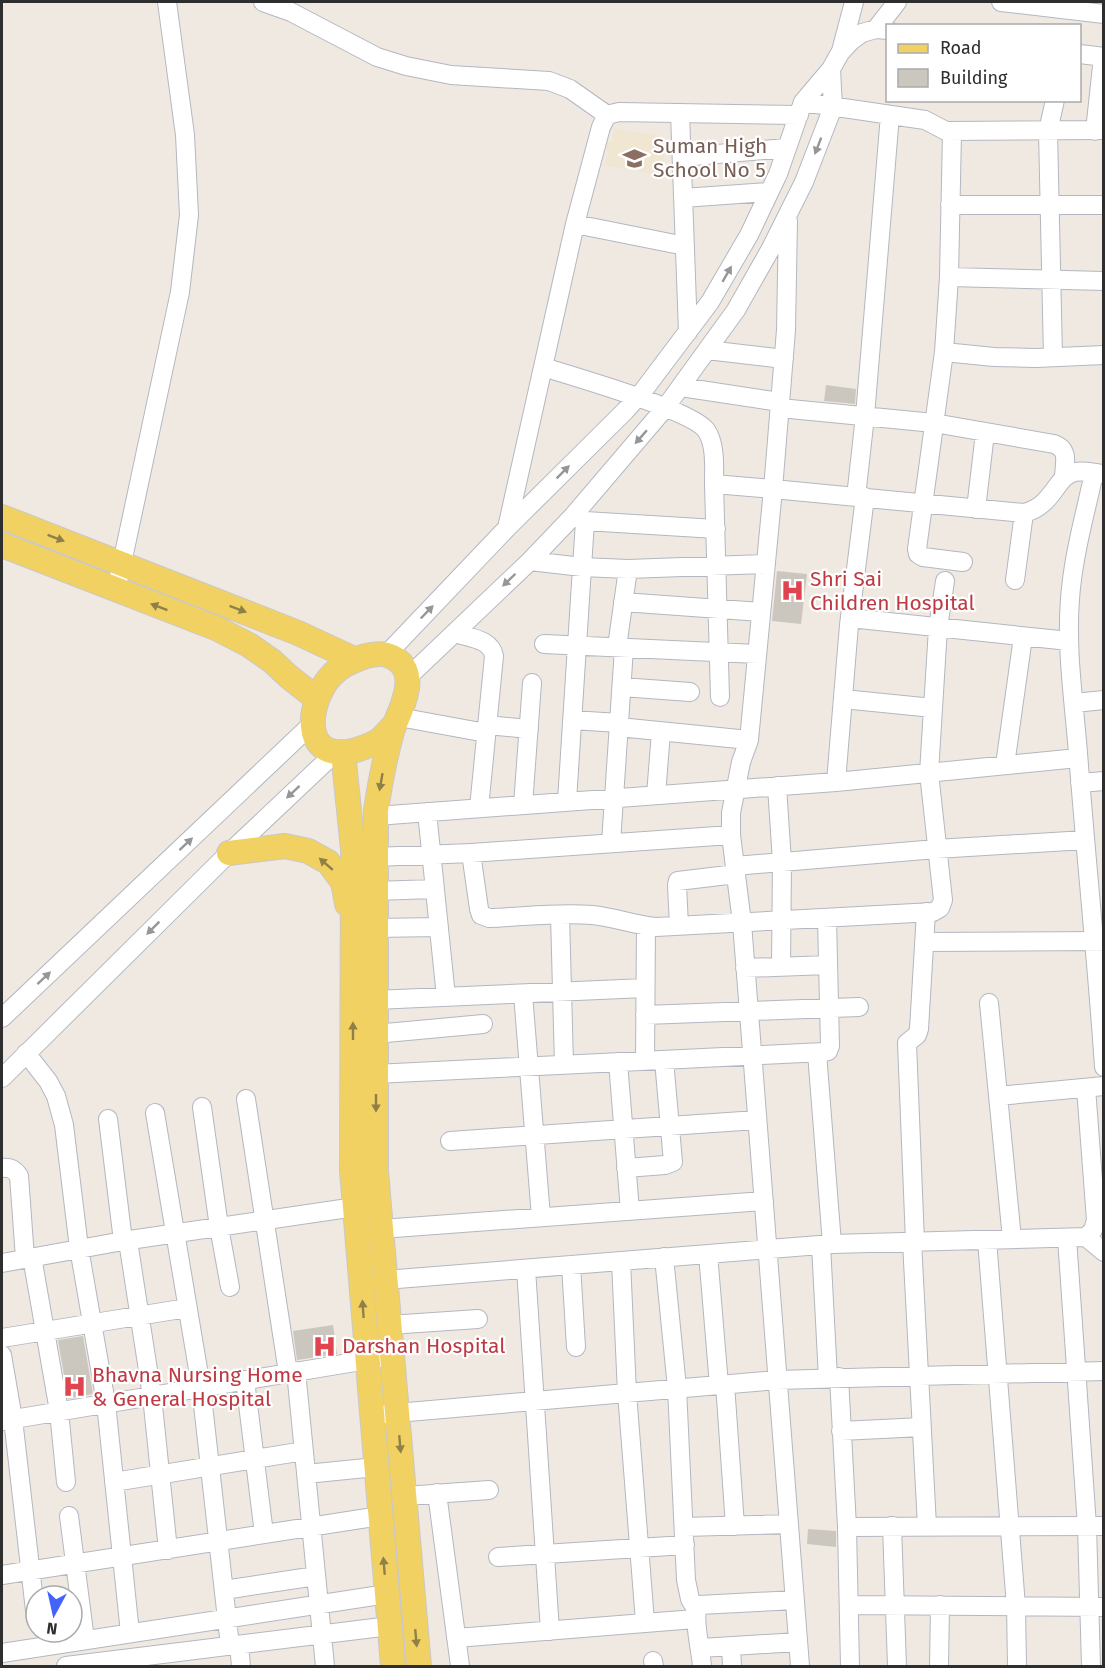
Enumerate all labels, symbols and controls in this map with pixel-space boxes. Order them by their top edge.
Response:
legend [886,24,1081,102]
text: Road [940,37,982,59]
text: Building [940,67,1008,89]
place label: Suman High School No 5 [653,133,767,183]
one-way arrow [813,137,822,155]
school or university icon: Suman High School No 5 [622,145,648,171]
one-way arrow [722,265,732,282]
one-way arrow [634,429,648,444]
one-way arrow [556,466,570,480]
one-way arrow [47,534,65,543]
place label: Shri Sai Children Hospital [810,566,975,616]
one-way arrow [503,573,517,587]
hospital icon: Shri Sai Children Hospital [779,578,805,604]
one-way arrow [150,602,168,611]
one-way arrow [229,604,247,614]
one-way arrow [420,604,434,619]
one-way arrow [376,773,385,792]
one-way arrow [286,785,301,799]
one-way arrow [178,837,192,851]
one-way arrow [319,857,334,870]
one-way arrow [147,920,161,934]
one-way arrow [37,971,51,985]
one-way arrow [348,1021,358,1040]
one-way arrow [371,1093,381,1112]
one-way arrow [358,1300,368,1319]
hospital icon: Darshan Hospital [311,1333,337,1359]
place label: Darshan Hospital [342,1333,505,1359]
place label: Bhavna Nursing Home & General Hospital [92,1362,303,1412]
hospital icon: Bhavna Nursing Home & General Hospital [61,1374,87,1400]
one-way arrow [395,1434,405,1453]
one-way arrow [379,1557,389,1576]
north arrow [24,1584,84,1644]
text: N [45,1618,59,1639]
one-way arrow [412,1629,421,1648]

